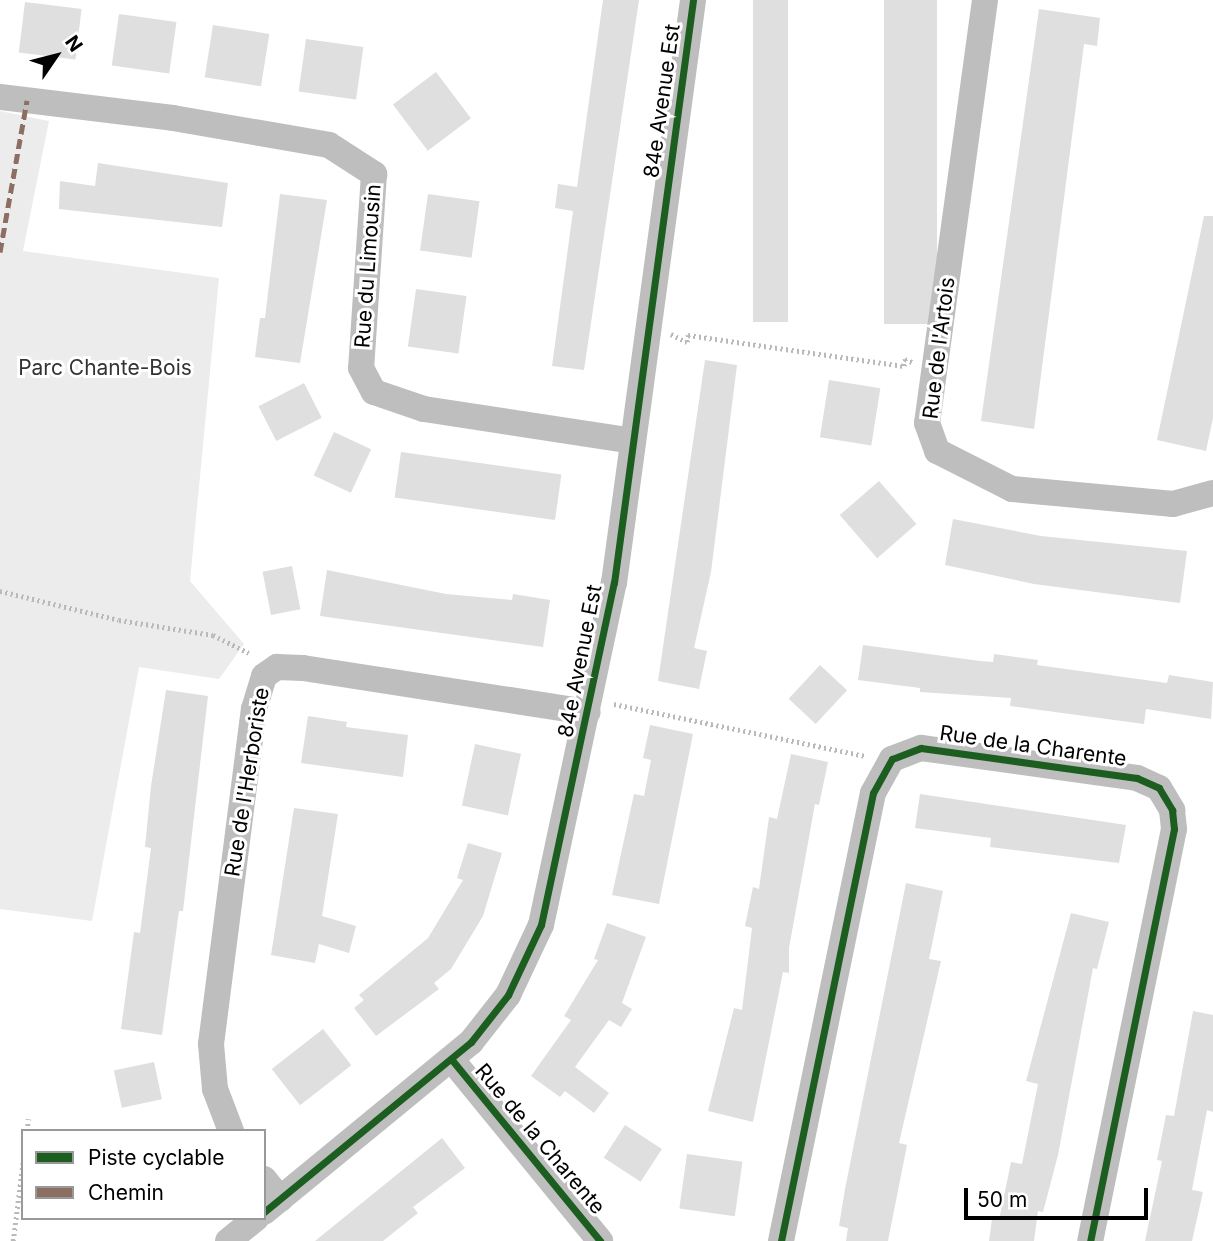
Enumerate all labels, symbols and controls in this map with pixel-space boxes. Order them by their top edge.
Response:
north arrow [21,21,91,91]
street label: 84e Avenue Est [639,23,685,179]
text: N [60,31,87,56]
street label: Rue du Limousin [350,183,386,349]
street label: Rue de l'Artois [918,276,960,420]
park label: Parc Chante-Bois [18,355,192,381]
street label: 84e Avenue Est [553,583,607,739]
street label: Rue de l'Herboriste [220,686,274,878]
street label: Rue de la Charente [938,720,1128,772]
street label: Rue de la Charente [470,1059,610,1219]
legend [21,1129,266,1220]
text: Piste cyclable [88,1145,224,1170]
scale bar [968,1174,1152,1218]
text: Chemin [88,1180,164,1205]
text: 50 m [977,1187,1027,1212]

